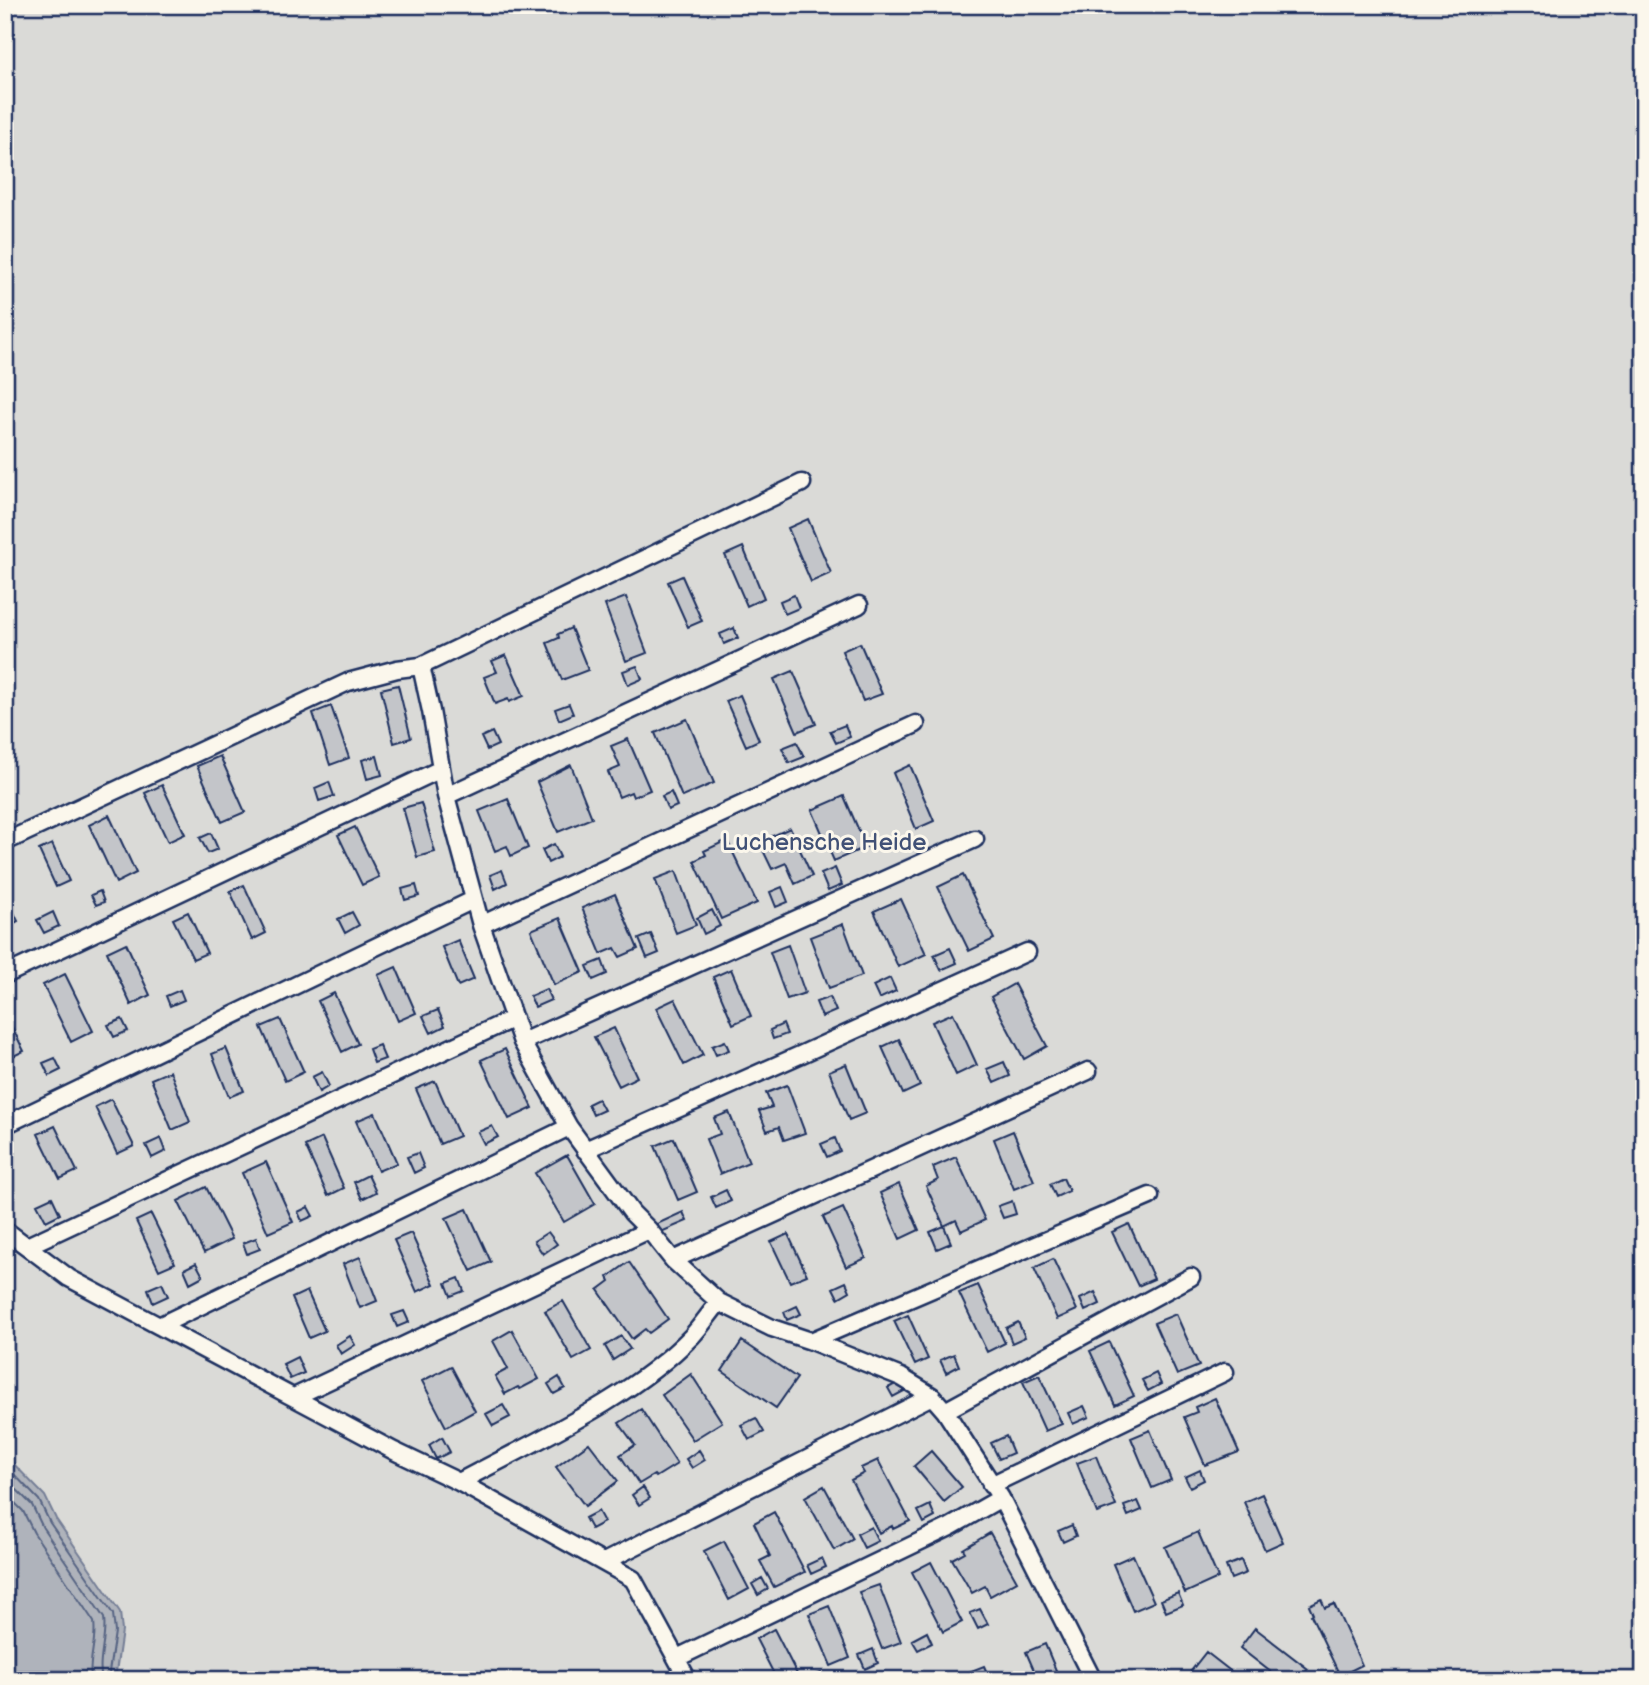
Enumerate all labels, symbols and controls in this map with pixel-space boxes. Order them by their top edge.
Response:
park label: Luchensche Heide [722,828,926,857]

